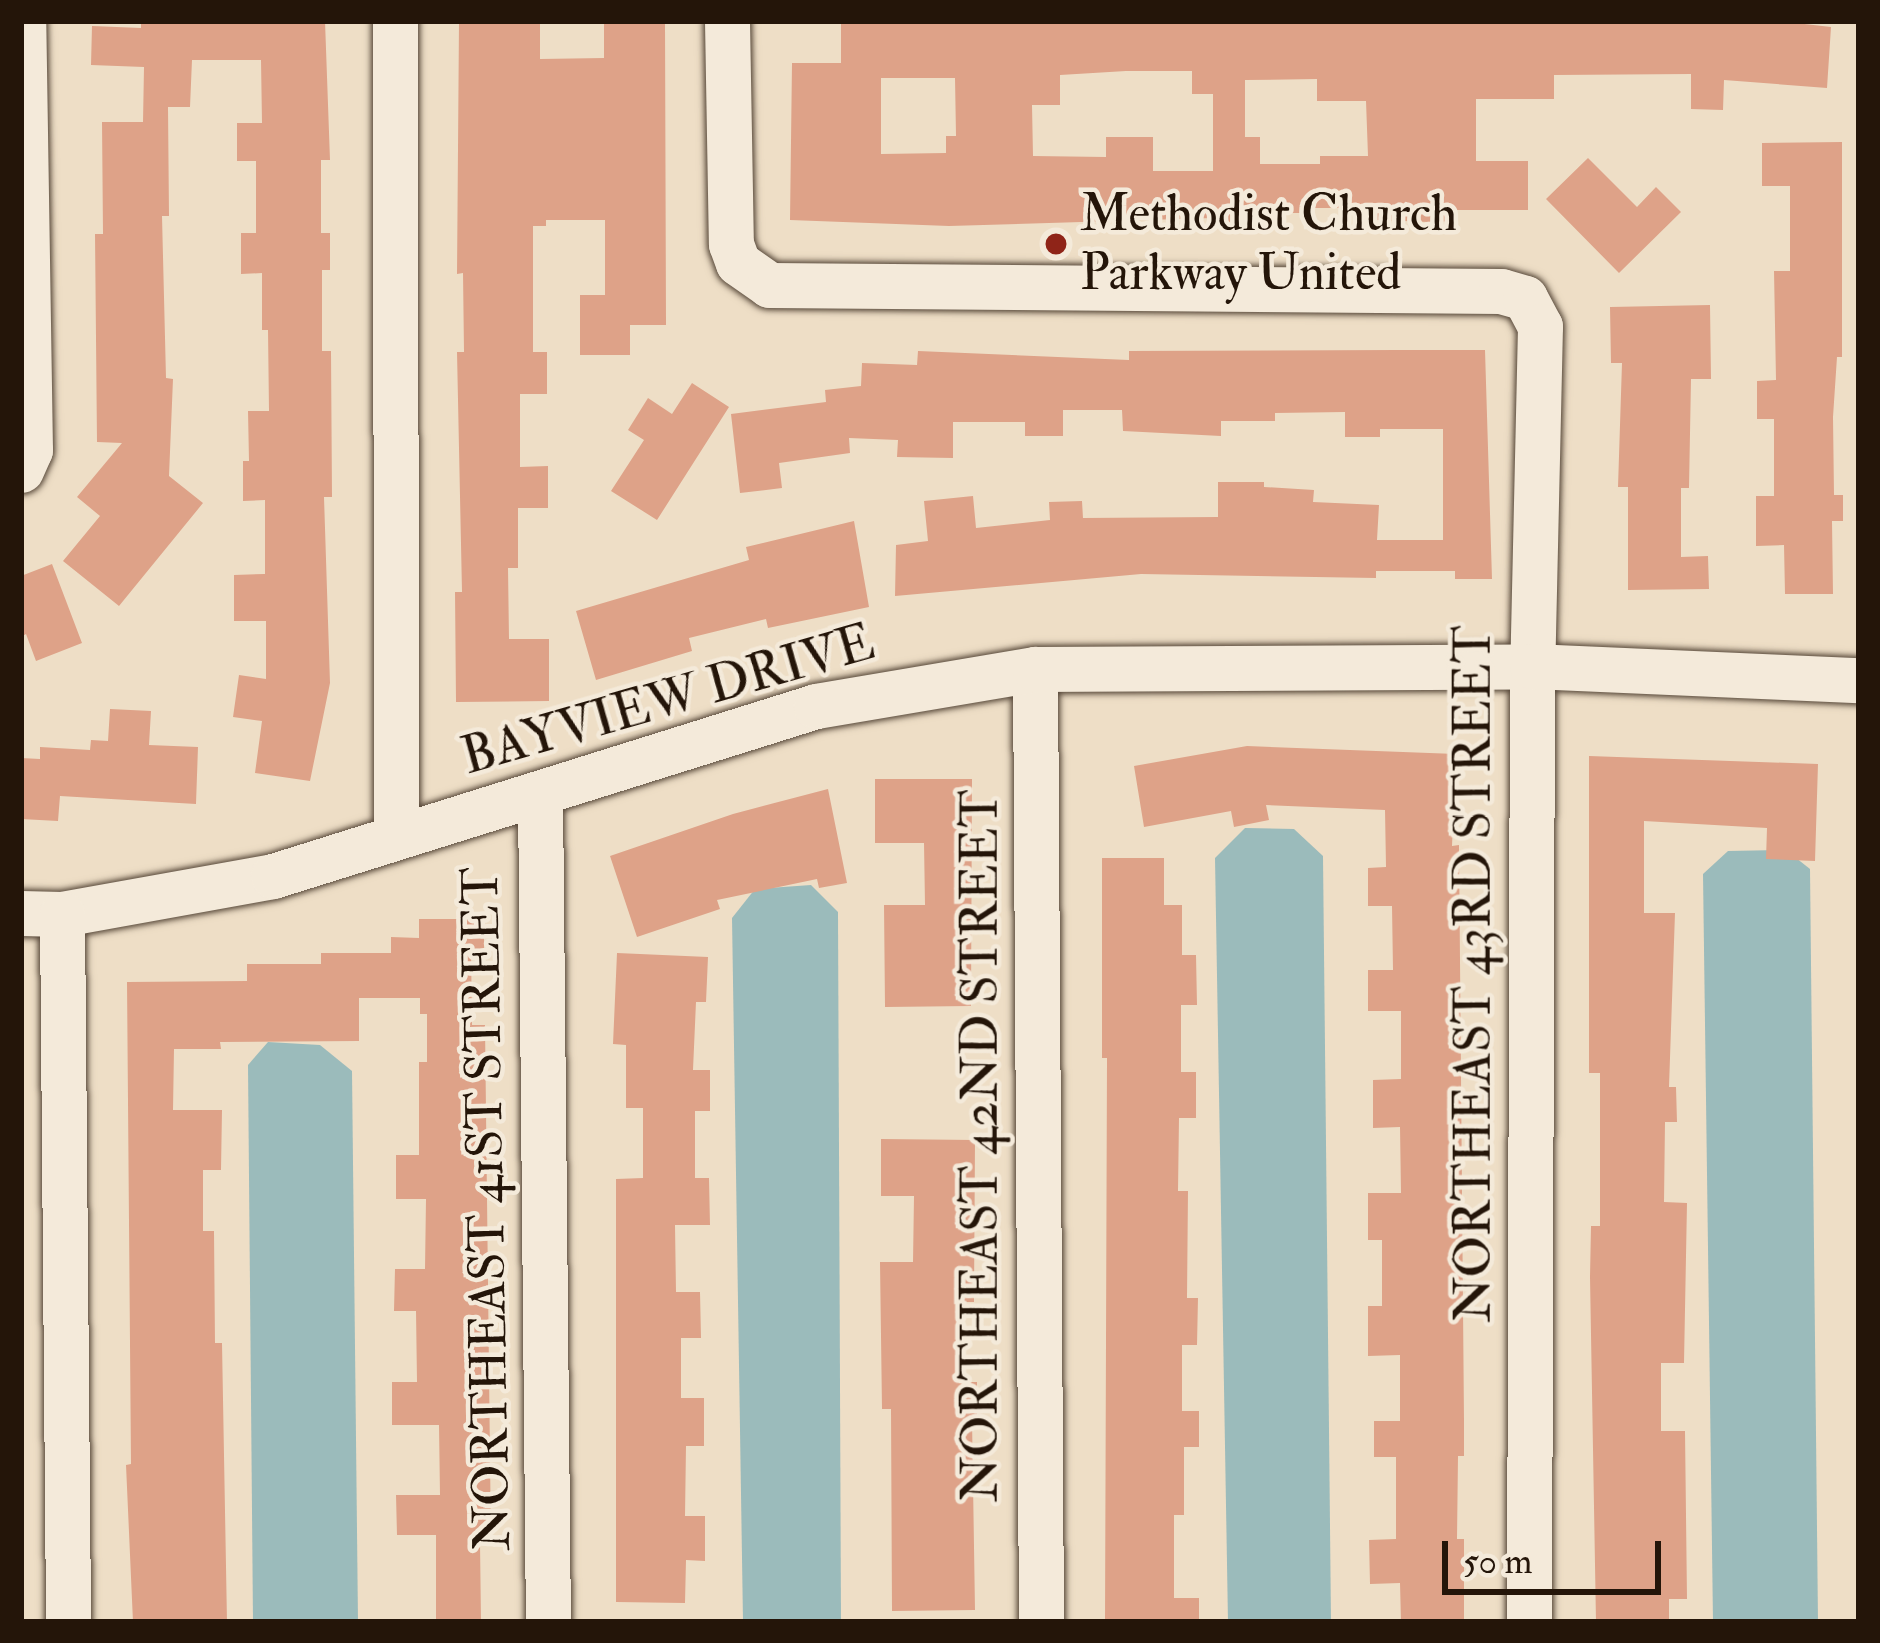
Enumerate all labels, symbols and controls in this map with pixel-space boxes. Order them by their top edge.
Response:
place label: Methodist Church Parkway United [1080,184,1457,304]
marker: Methodist Church Parkway United [1043,231,1069,257]
street label: BAYVIEW DRIVE [455,612,881,788]
street label: NORTHEAST 43RD STREET [1443,625,1505,1323]
street label: NORTHEAST 42ND STREET [950,790,1012,1502]
street label: NORTHEAST 41ST STREET [450,867,524,1551]
scale bar [1448,1517,1667,1591]
text: 50 m [1463,1539,1532,1584]

